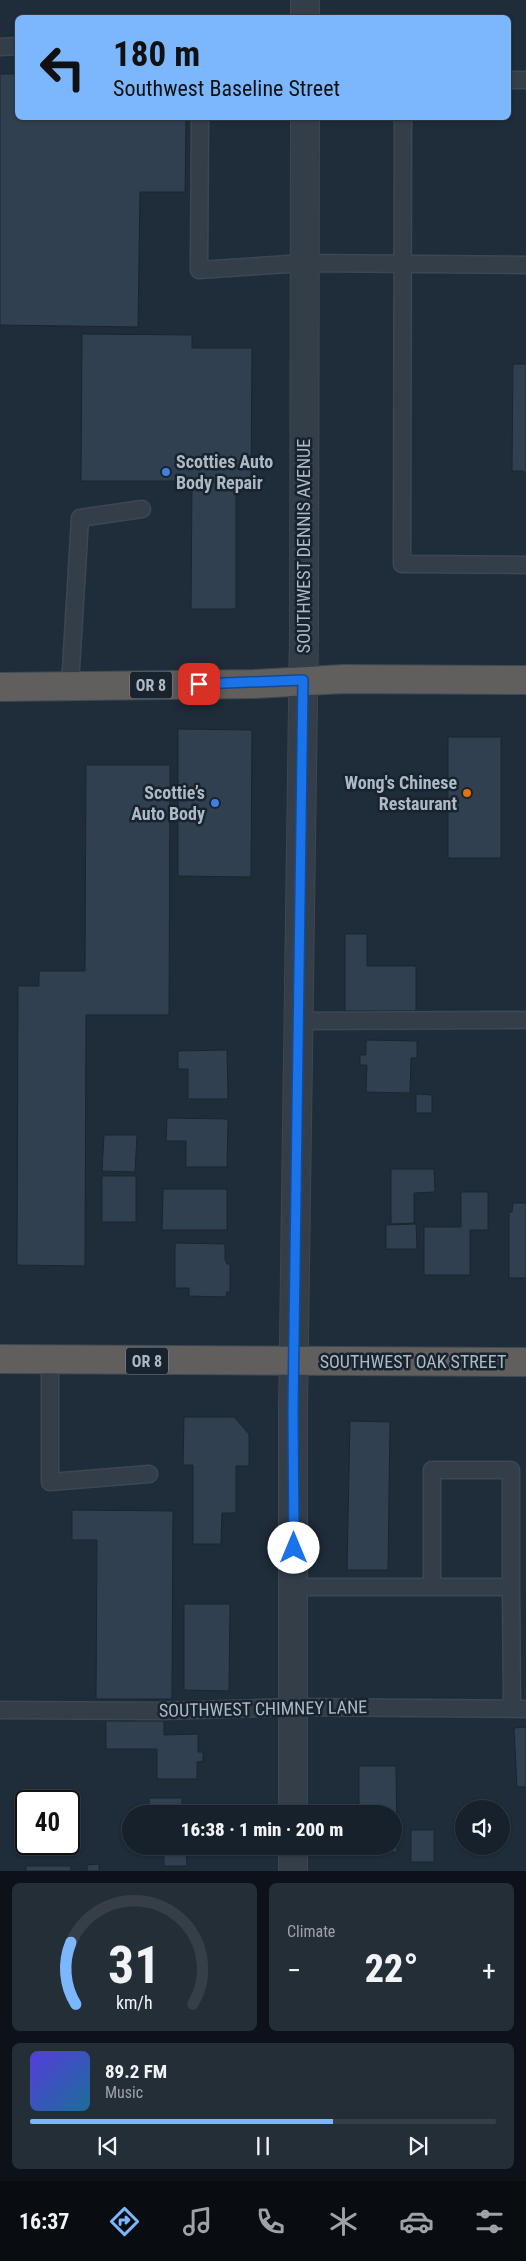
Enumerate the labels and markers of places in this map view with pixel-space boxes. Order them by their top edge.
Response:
place label: Scotties Auto Body Repair [176,451,273,493]
marker: Scotties Auto Body Repair [160,466,172,478]
pin [178,663,220,705]
place label: Wong's Chinese Restaurant [345,772,457,814]
place label: Scottie’s Auto Body [131,782,205,824]
marker: Wong's Chinese Restaurant [461,787,473,799]
marker: Scottie’s Auto Body [209,797,221,809]

